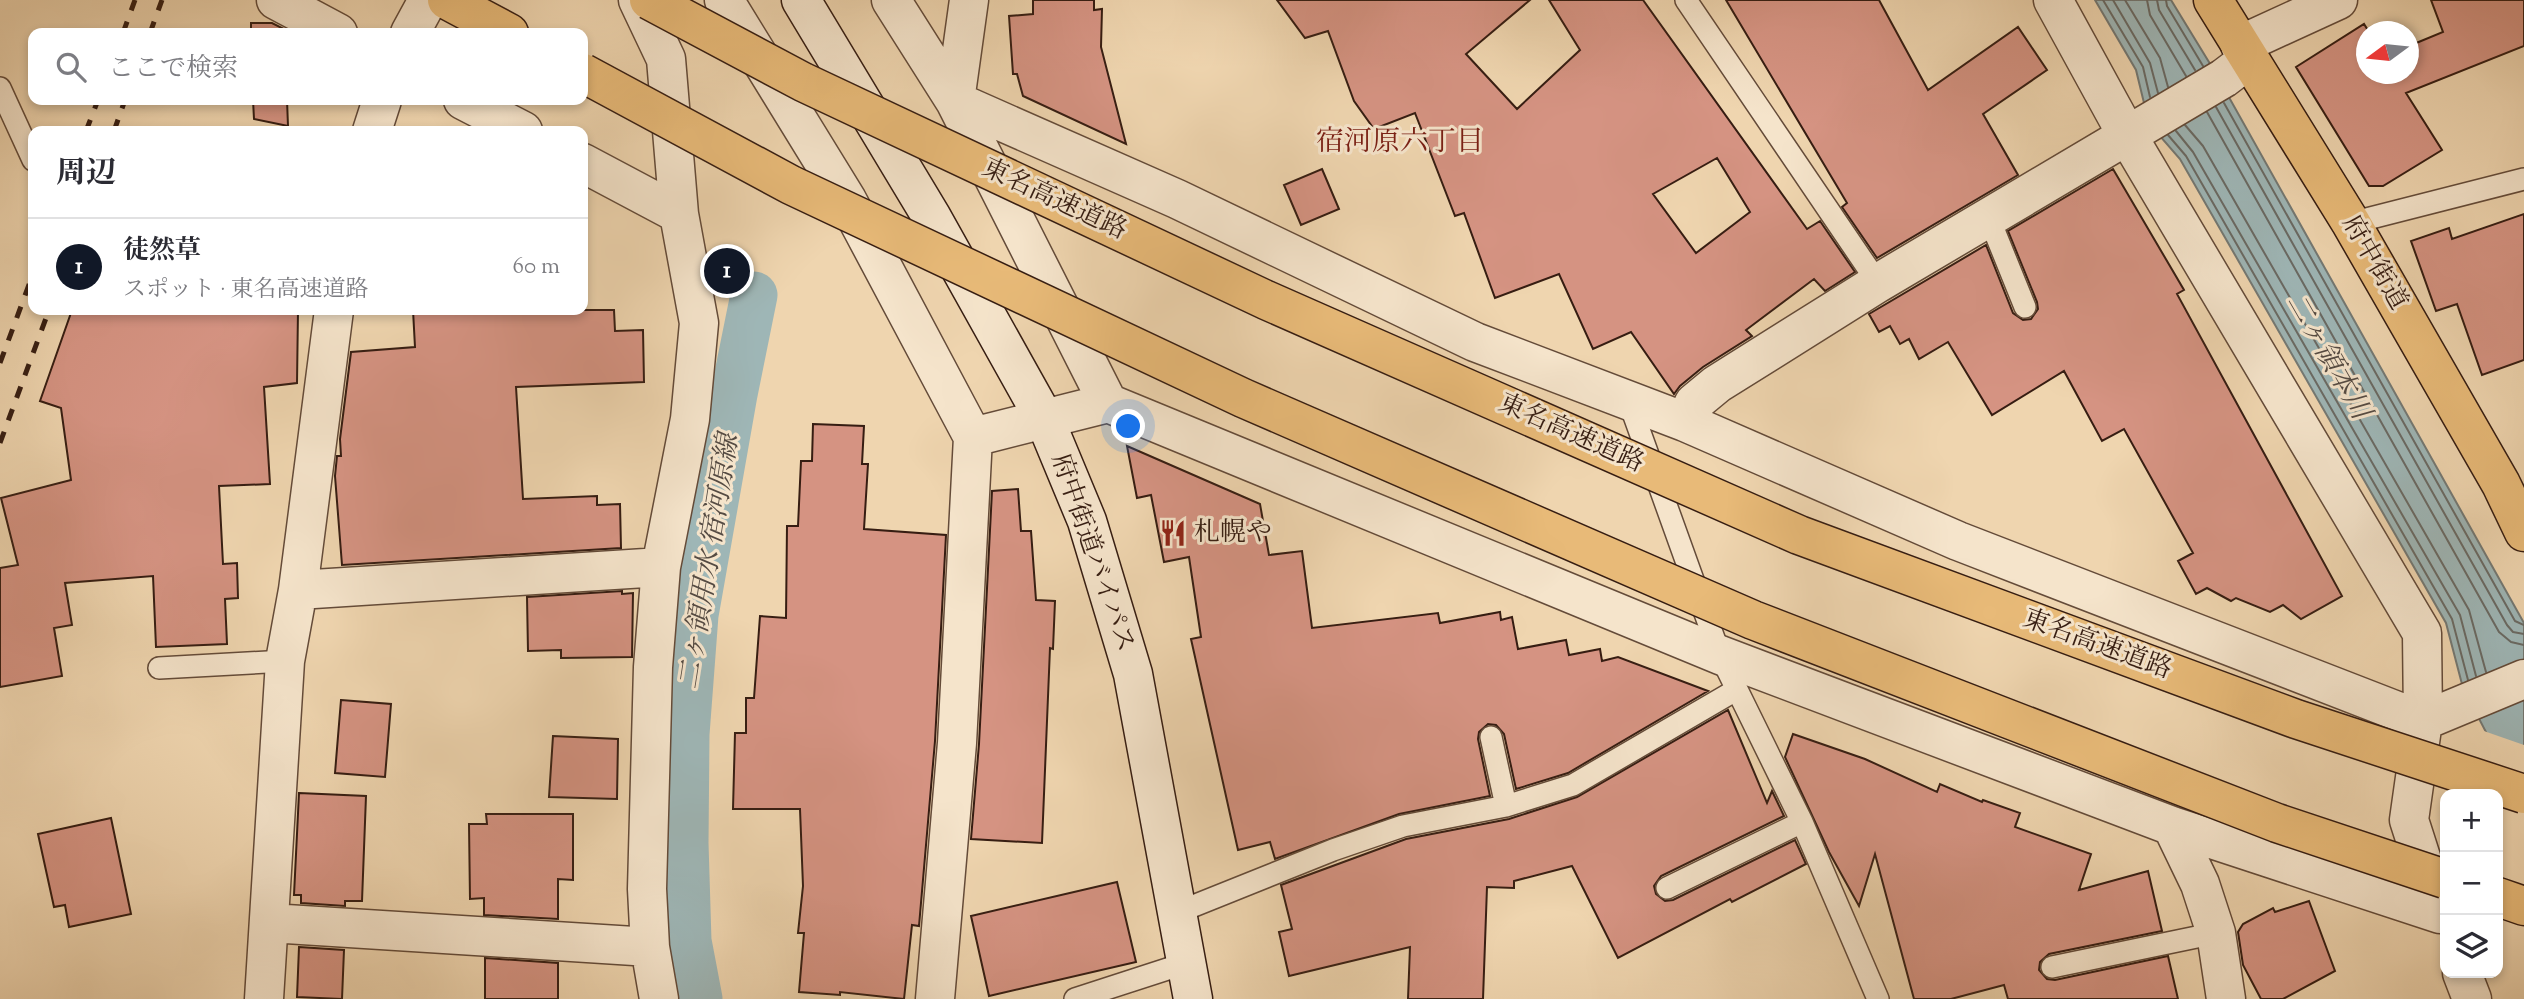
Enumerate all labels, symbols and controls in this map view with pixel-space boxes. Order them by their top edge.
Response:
north arrow [2356,21,2419,84]
search box [28,28,588,105]
icon: search [52,48,90,86]
text: ここで検索 [108,51,238,88]
district label: 宿河原六丁目 [1316,123,1484,163]
street label: 東名高速道路 [975,150,1133,250]
text: 周辺 [56,153,116,196]
street label: 府中街道 [2332,209,2416,317]
text: 徒然草 [123,233,201,270]
pin: 1 [704,245,750,297]
text: 1 [75,251,83,284]
text: 60 m [512,251,560,284]
text: スポット · 東名高速道路 [123,274,369,307]
water label: 二ヶ領本川 [2275,286,2381,430]
street label: 東名高速道路 [1492,385,1650,483]
your location [1111,409,1145,443]
water label: 二ヶ領用水 宿河原線 [670,429,750,693]
street label: 府中街道バイパス [1041,449,1143,657]
place label: 札幌や [1194,515,1272,552]
restaurant icon: 札幌や [1158,518,1188,548]
street label: 東名高速道路 [2017,601,2177,689]
map controls [2440,789,2503,978]
button: + [2440,789,2503,852]
button: − [2440,852,2503,915]
button: layers [2440,915,2503,978]

